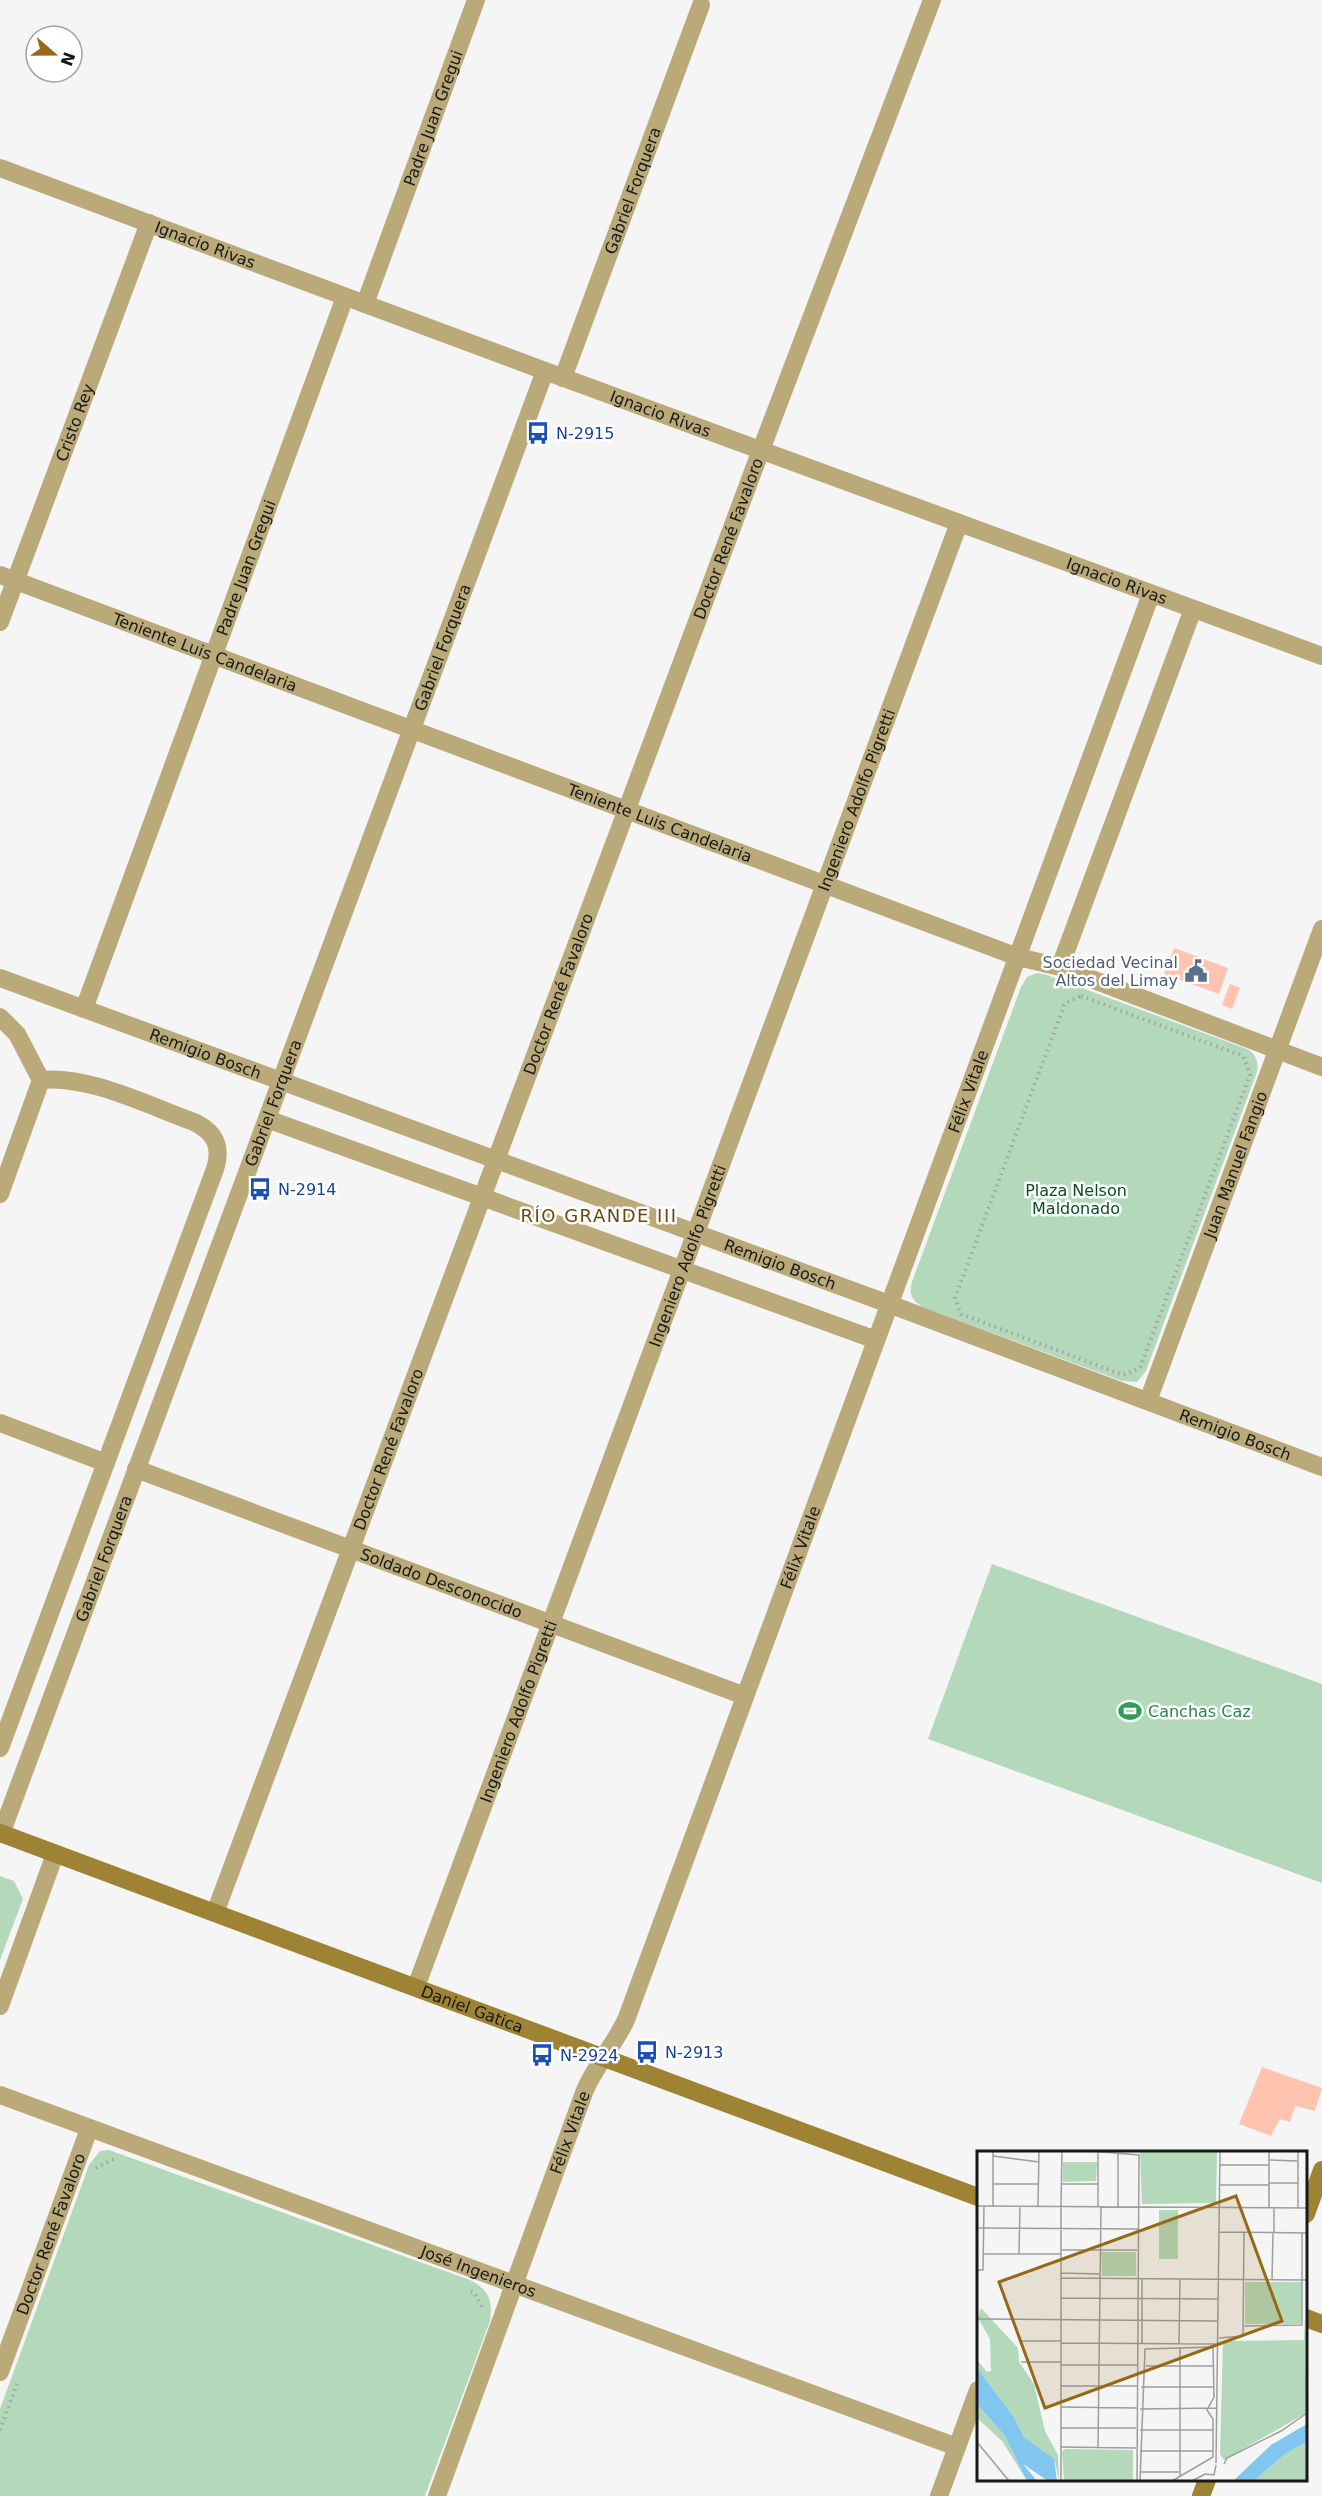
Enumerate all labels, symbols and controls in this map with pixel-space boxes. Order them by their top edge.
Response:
north arrow [24,24,84,84]
street label: Padre Juan Gregui [400,48,467,189]
text: N [56,49,79,69]
street label: Gabriel Forquera [601,124,665,257]
street label: Ignacio Rivas [152,217,258,272]
street label: Cristo Rey [52,381,98,464]
street label: Ignacio Rivas [607,387,714,441]
bus stop icon: N-2915 [525,420,551,446]
place label: N-2915 [556,424,614,443]
street label: Doctor René Favaloro [690,455,767,622]
street label: Padre Juan Gregui [213,497,280,638]
street label: Ignacio Rivas [1064,554,1170,608]
street label: Gabriel Forquera [410,581,475,714]
street label: Teniente Luis Candelaria [109,609,300,696]
street label: Ingeniero Adolfo Pigretti [814,706,899,894]
street label: Teniente Luis Candelaria [564,780,755,866]
street label: Doctor René Favaloro [520,911,597,1078]
place label: Sociedad Vecinal Altos del Limay [1043,953,1178,990]
public building icon: Sociedad Vecinal Altos del Limay [1183,958,1209,984]
street label: Remigio Bosch [147,1025,264,1083]
street label: Gabriel Forquera [241,1037,306,1169]
street label: Félix Vitale [944,1047,992,1136]
street label: Juan Manuel Fangio [1200,1089,1271,1242]
street label: Ingeniero Adolfo Pigretti [645,1162,730,1350]
bus stop icon: N-2914 [247,1176,273,1202]
place label: N-2914 [278,1180,336,1199]
park label: Plaza Nelson Maldonado [1025,1181,1127,1218]
district label: RÍO GRANDE III [520,1205,678,1226]
street label: Remigio Bosch [721,1235,839,1294]
street label: Doctor René Favaloro [350,1366,427,1533]
street label: Remigio Bosch [1177,1405,1294,1465]
street label: Gabriel Forquera [72,1492,136,1625]
street label: Félix Vitale [777,1503,824,1592]
street label: Soldado Desconocido [358,1544,525,1622]
street label: Ingeniero Adolfo Pigretti [476,1618,561,1805]
sports icon: Canchas Caz [1117,1698,1143,1724]
place label: Canchas Caz [1148,1702,1251,1721]
street label: Daniel Gatica [418,1982,526,2037]
bus stop icon: N-2913 [634,2039,660,2065]
bus stop icon: N-2924 [529,2042,555,2068]
place label: N-2913 [665,2043,723,2062]
place label: N-2924 [560,2046,618,2065]
street label: Félix Vitale [546,2088,594,2177]
street label: Doctor René Favaloro [13,2151,89,2318]
inset map [977,2151,1307,2481]
street label: José Ingenieros [417,2241,539,2301]

